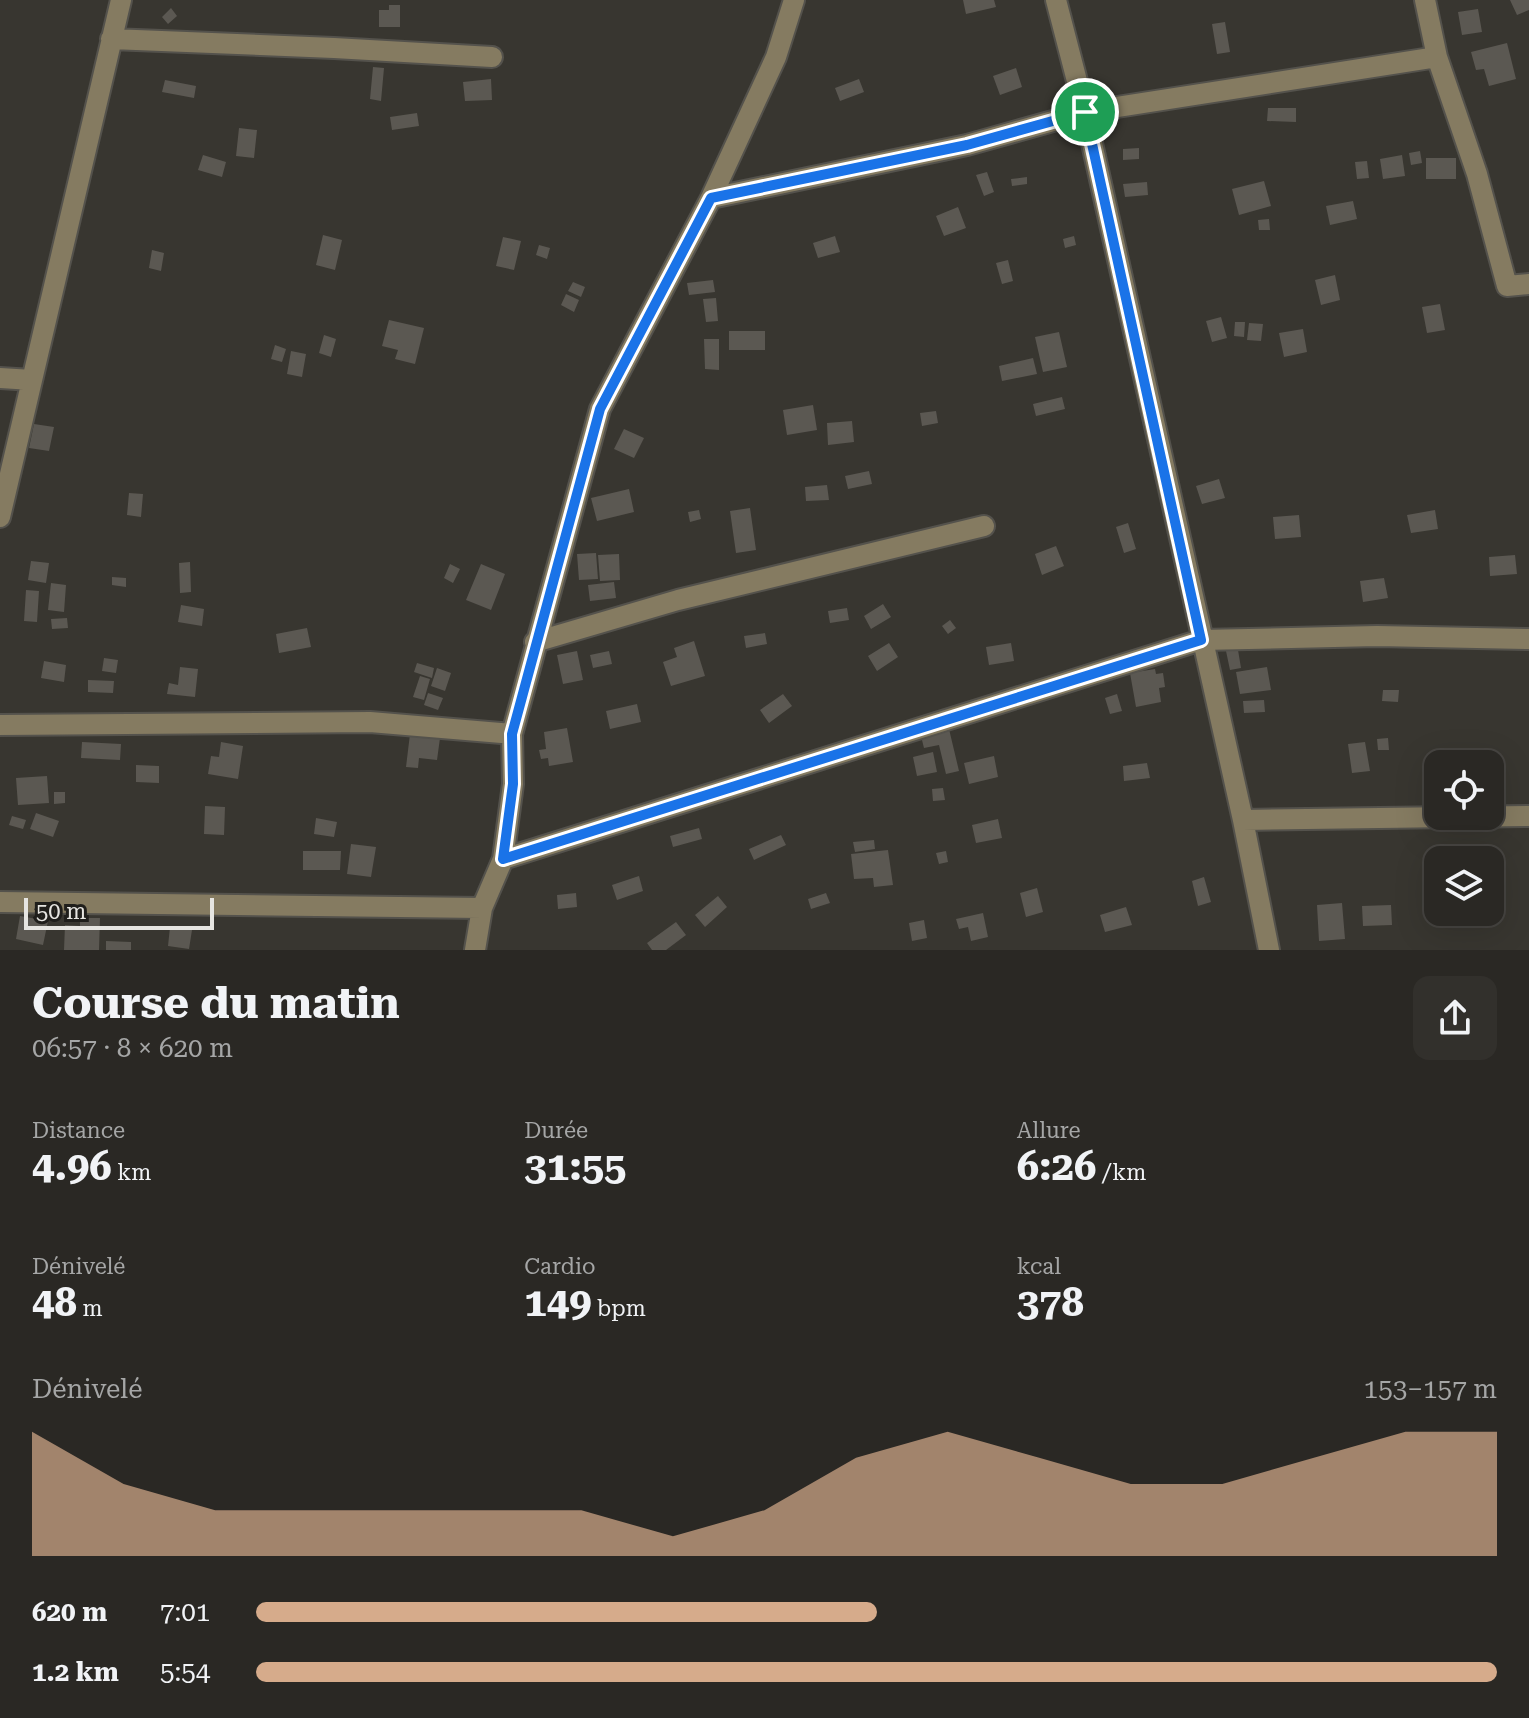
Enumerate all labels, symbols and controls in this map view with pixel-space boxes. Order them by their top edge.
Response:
pin [1051,78,1119,146]
icon: arrive [1063,90,1107,134]
map controls [1424,750,1504,926]
button: locate [1424,750,1504,830]
button: layers [1424,846,1504,926]
scale bar [24,894,214,930]
text: 50 m [36,899,86,924]
button: share [1413,976,1497,1060]
text: Course du matin [32,977,400,1029]
text: 06:57 · 8 × 620 m [32,1033,233,1063]
text: Distance [32,1118,125,1143]
text: Durée [524,1118,588,1143]
text: Allure [1017,1118,1081,1143]
text: 4.96 [32,1143,112,1190]
text: 31:55 [524,1143,626,1190]
text: 6:26 [1017,1143,1096,1190]
text: km [112,1160,151,1185]
text: /km [1096,1160,1146,1185]
text: Dénivelé [32,1254,125,1279]
text: Cardio [524,1254,595,1279]
text: kcal [1017,1254,1061,1279]
text: 48 [32,1279,77,1326]
text: 149 [524,1279,592,1326]
text: 378 [1017,1279,1084,1326]
text: m [77,1296,102,1321]
text: bpm [592,1296,646,1321]
text: Dénivelé [32,1374,142,1404]
text: 153–157 m [1364,1374,1497,1404]
text: 620 m [32,1597,107,1627]
text: 7:01 [160,1597,210,1627]
text: 1.2 km [32,1657,119,1687]
text: 5:54 [160,1657,210,1687]

